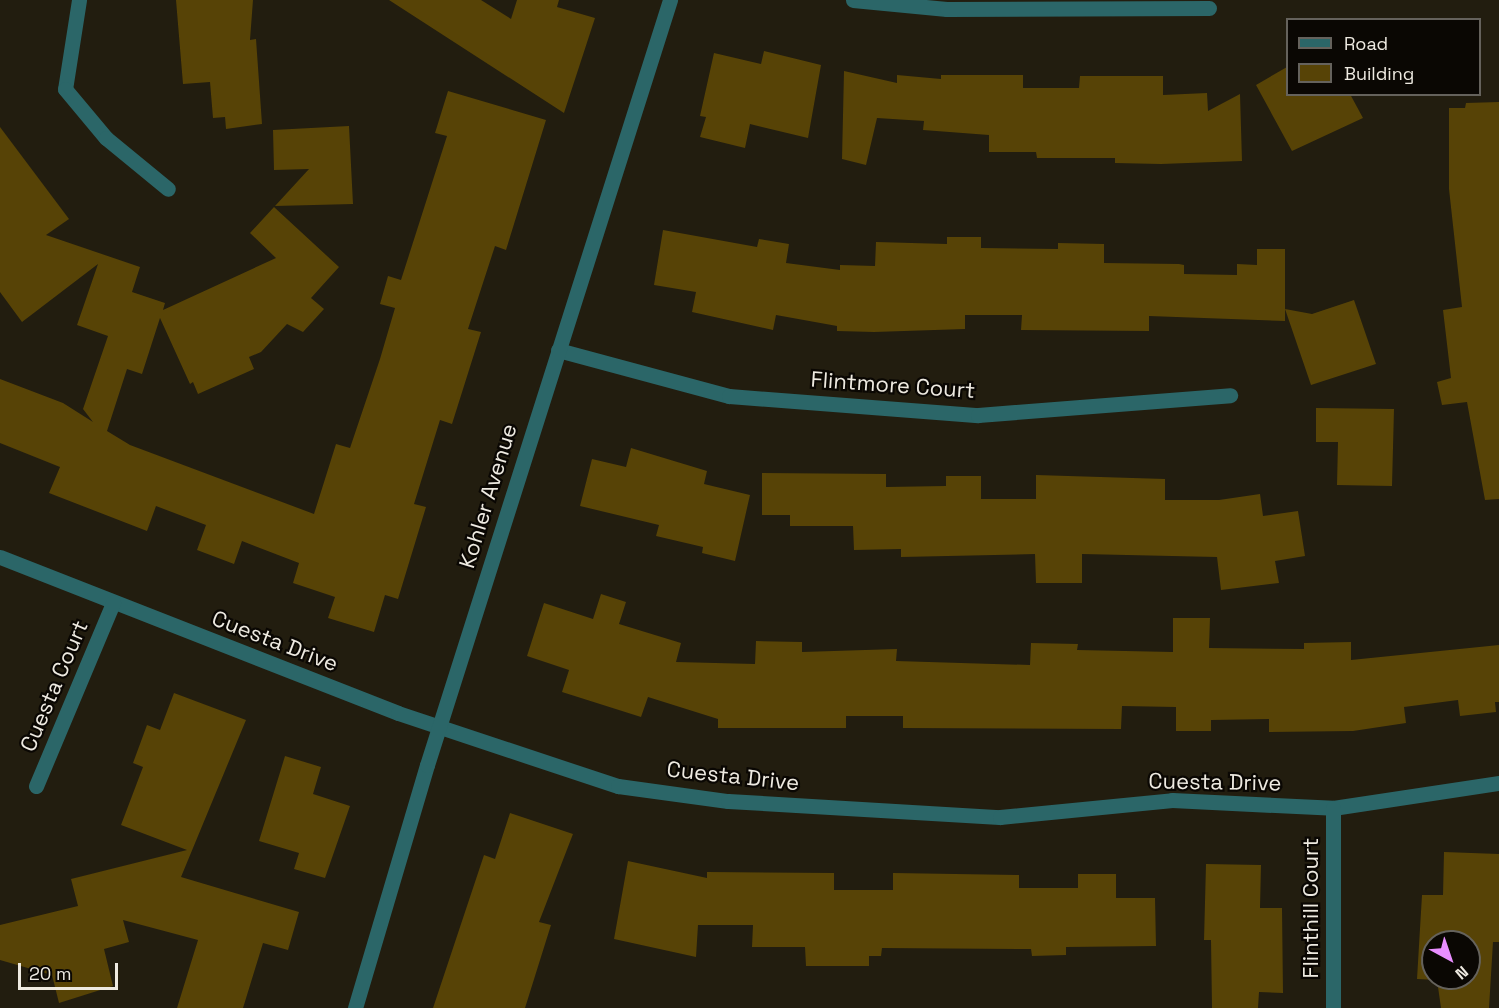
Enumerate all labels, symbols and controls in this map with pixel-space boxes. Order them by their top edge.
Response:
legend [1286,18,1481,96]
text: Road [1344,32,1388,55]
text: Building [1344,62,1414,85]
street label: Flintmore Court [810,366,976,404]
street label: Kohler Avenue [453,420,523,572]
street label: Cuesta Drive [208,605,342,677]
street label: Cuesta Court [15,616,93,756]
street label: Cuesta Drive [665,756,801,796]
street label: Cuesta Drive [1148,768,1282,796]
street label: Flinthill Court [1298,838,1324,978]
north arrow [1421,930,1481,990]
scale bar [21,951,122,989]
text: N [1451,961,1472,984]
text: 20 m [29,962,72,985]

